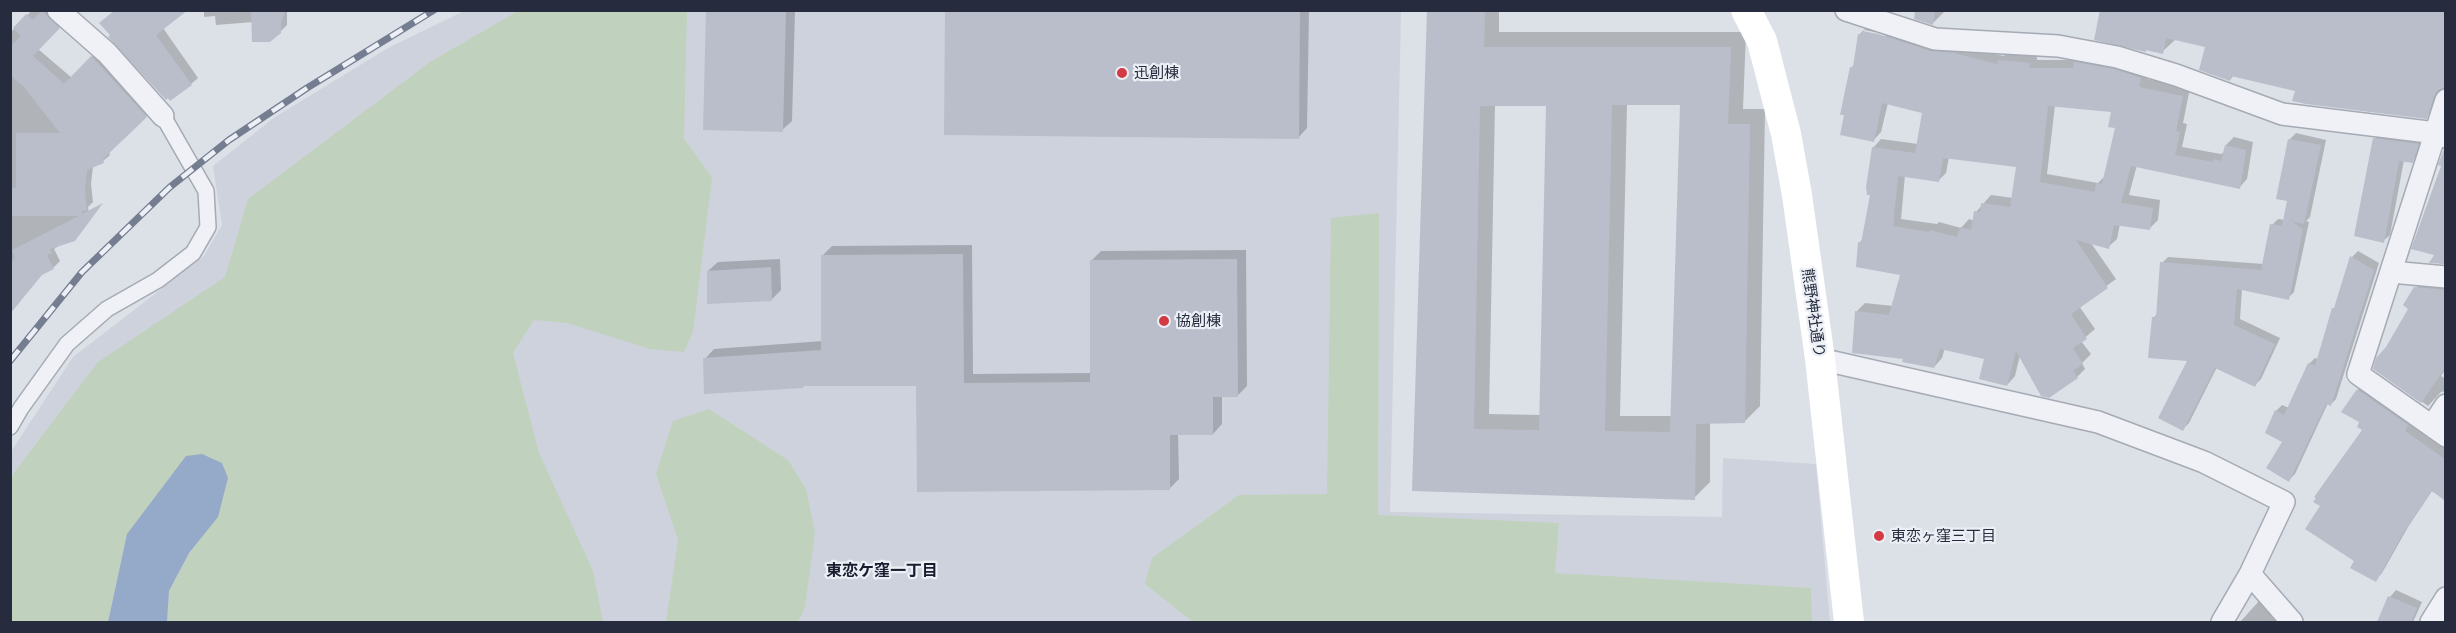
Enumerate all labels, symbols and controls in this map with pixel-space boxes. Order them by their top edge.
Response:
place label: 迅創棟 [1134,64,1179,82]
marker: 迅創棟 [1115,66,1129,80]
street label: 熊野神社通り [1798,267,1828,359]
place label: 協創棟 [1176,312,1221,330]
marker: 協創棟 [1157,314,1171,328]
place label: 東恋ヶ窪三丁目 [1891,527,1996,545]
marker: 東恋ヶ窪三丁目 [1872,529,1886,543]
district label: 東恋ケ窪一丁目 [826,561,938,581]

